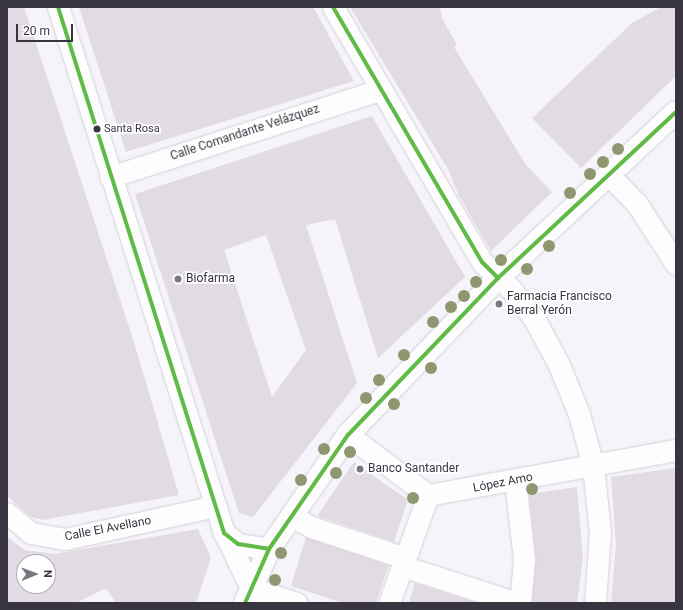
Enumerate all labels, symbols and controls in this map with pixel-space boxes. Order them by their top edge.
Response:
scale bar [18,16,75,42]
text: 20 m [23,24,50,38]
street label: Calle Comandante Velázquez [169,102,321,164]
place label: Santa Rosa [104,122,160,136]
marker: Santa Rosa [92,124,102,134]
place label: Biofarma [186,272,235,286]
marker: Biofarma [173,274,183,284]
place label: Farmacia Francisco Berral Yerón [507,290,612,318]
marker: Farmacia Francisco Berral Yerón [494,299,504,309]
place label: Banco Santander [368,462,459,476]
marker: Banco Santander [355,464,365,474]
street label: López Amo [472,470,534,496]
street label: Calle El Avellano [64,514,152,544]
north arrow [16,554,56,594]
text: N [41,570,54,578]

